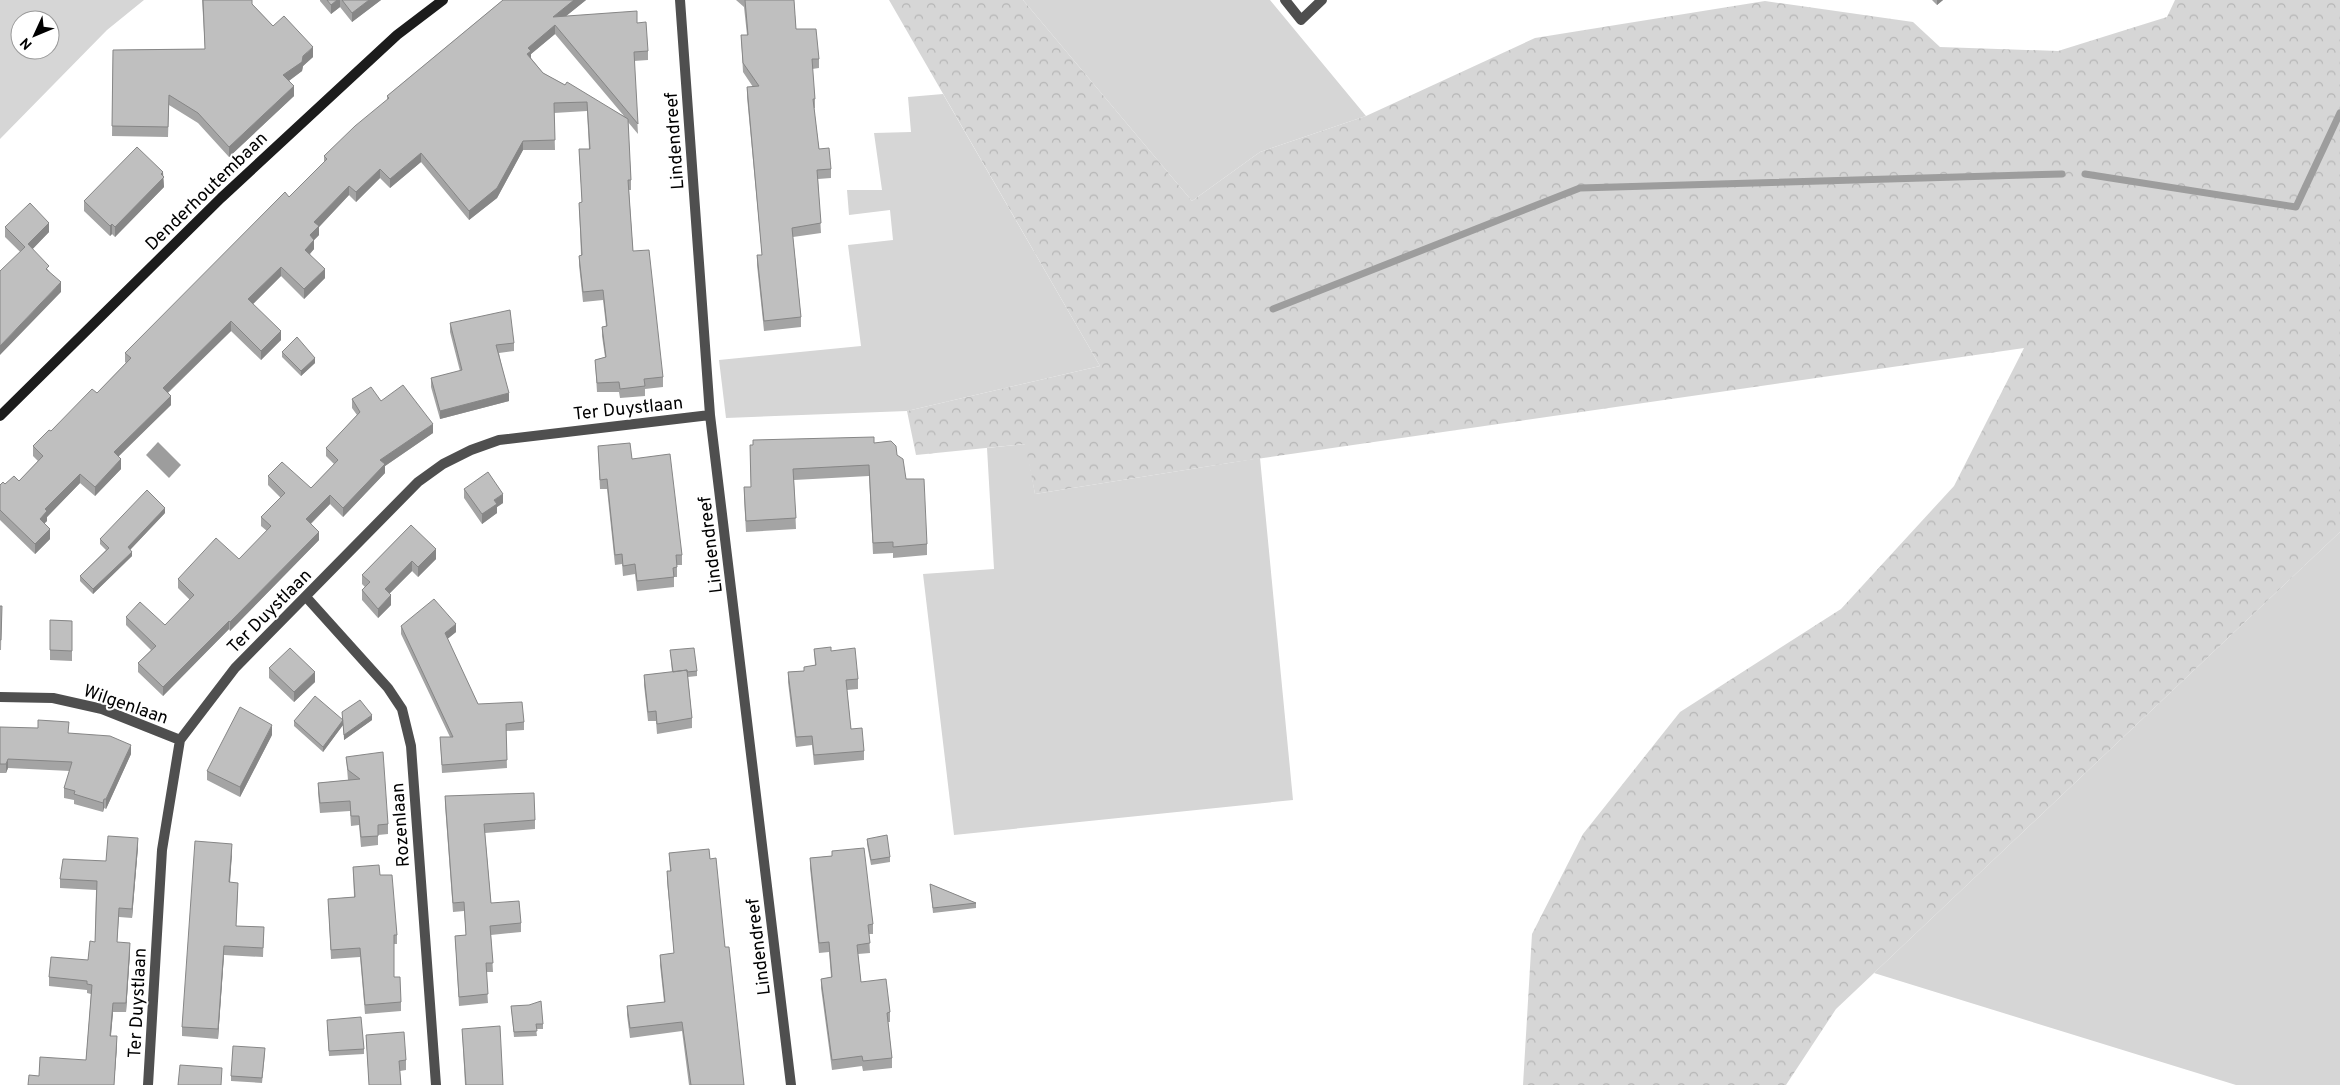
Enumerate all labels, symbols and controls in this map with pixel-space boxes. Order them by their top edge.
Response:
north arrow [10,10,60,60]
text: N [17,33,36,53]
street label: Lindendreef [661,92,690,190]
street label: Denderhoutembaan [141,128,273,256]
street label: Ter Duystlaan [572,392,684,427]
street label: Lindendreef [694,495,729,595]
street label: Ter Duystlaan [223,565,317,659]
street label: Wilgenlaan [80,680,171,731]
street label: Rozenlaan [387,782,416,868]
street label: Lindendreef [742,897,777,997]
street label: Ter Duystlaan [124,947,153,1059]

